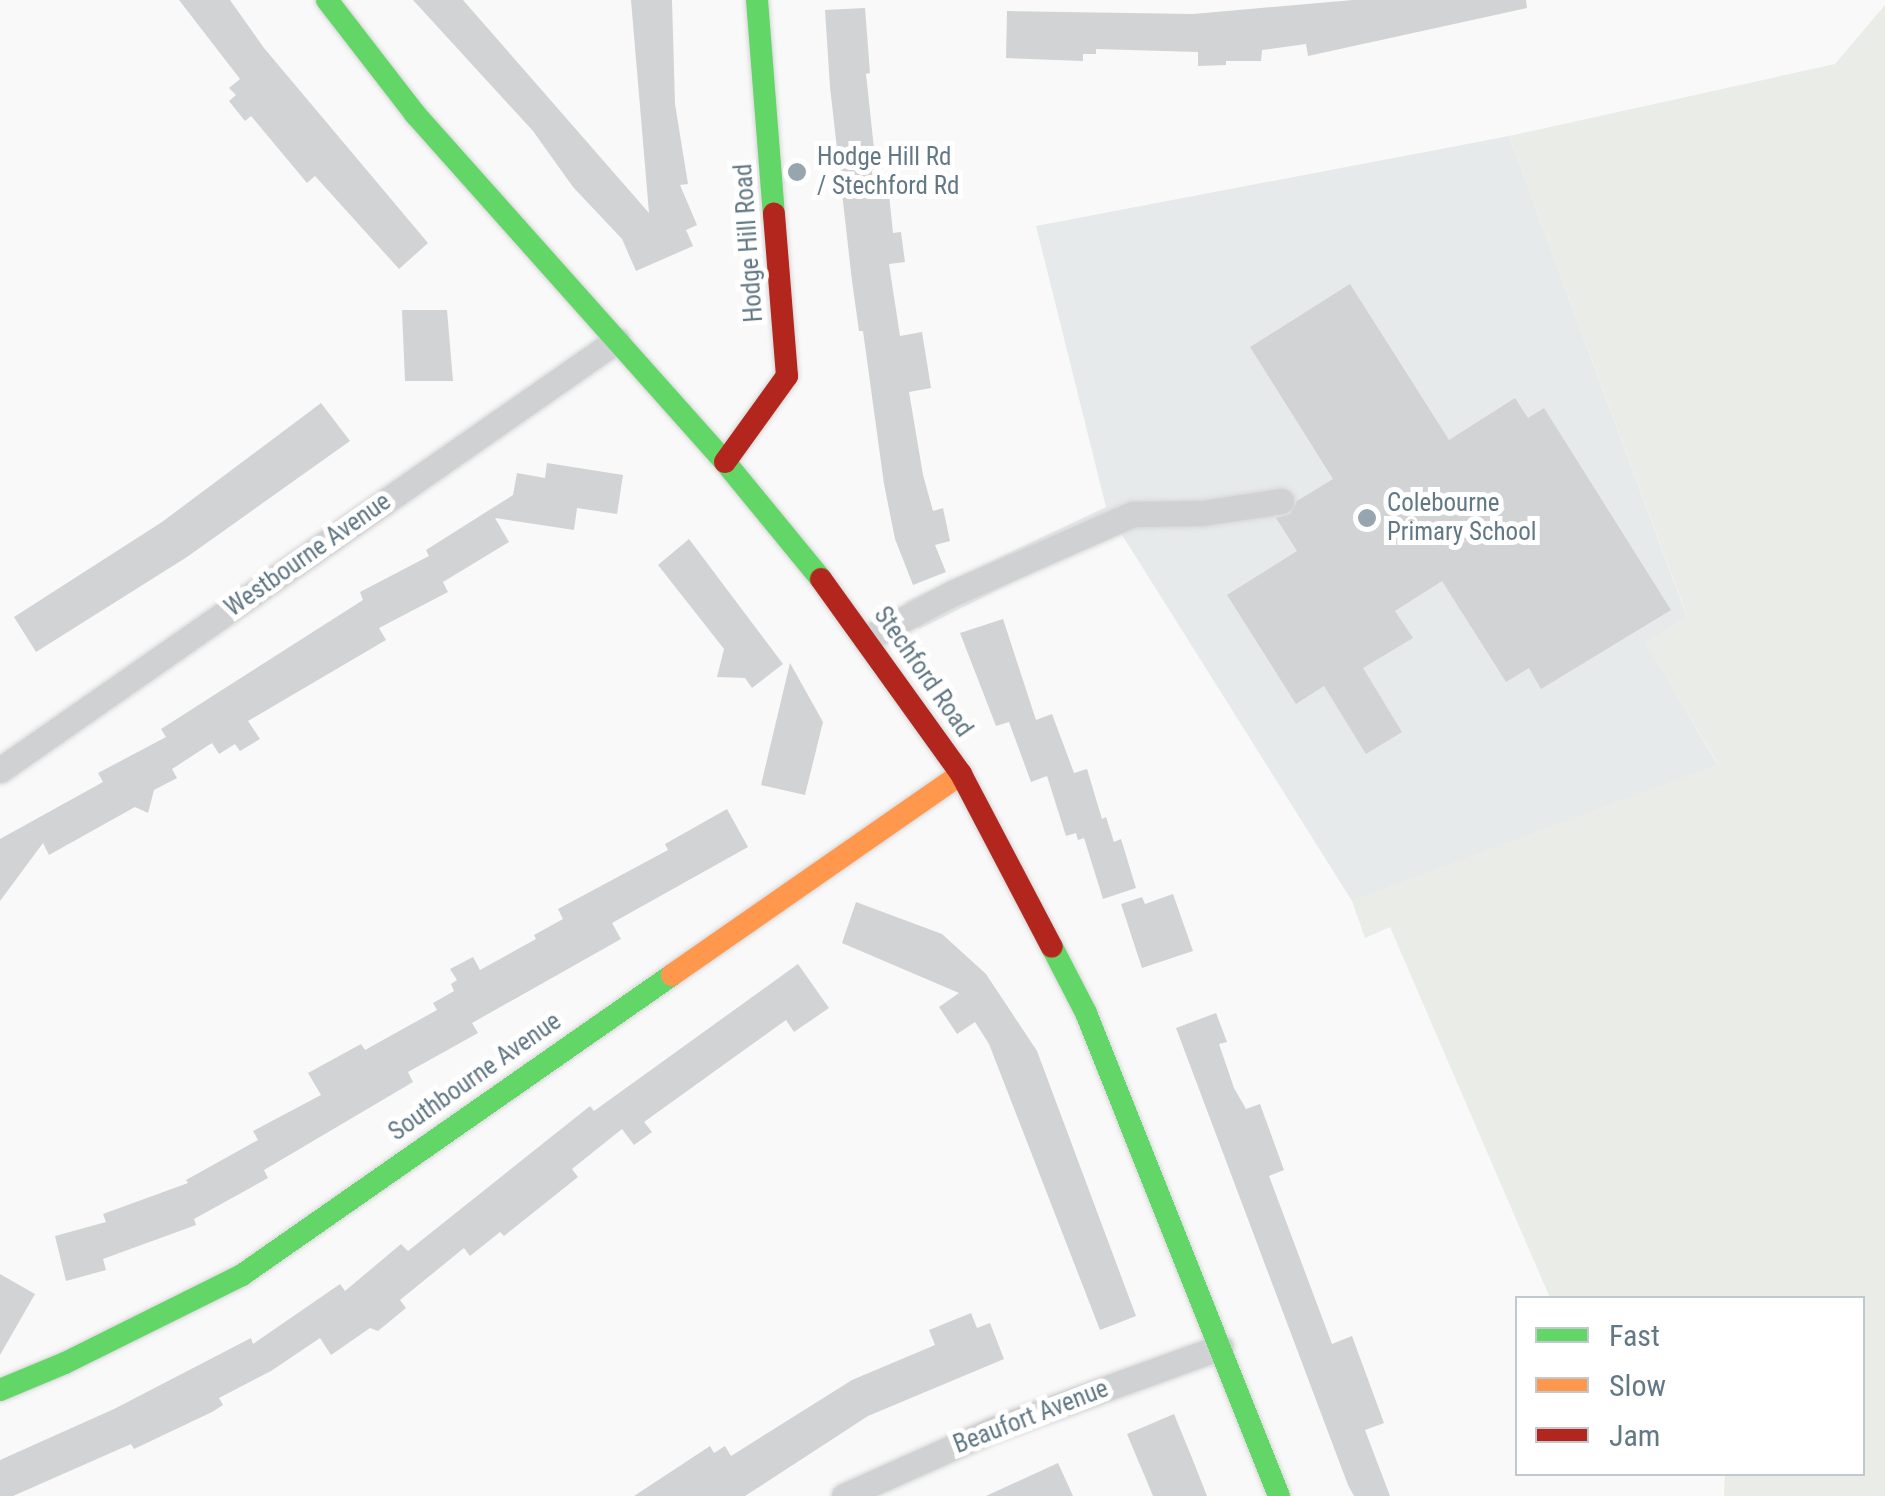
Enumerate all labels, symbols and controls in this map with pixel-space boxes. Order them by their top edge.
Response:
place label: Hodge Hill Rd / Stechford Rd [817,143,959,202]
marker: Hodge Hill Rd / Stechford Rd [786,161,808,183]
street label: Hodge Hill Road [728,163,770,323]
street label: Westbourne Avenue [219,487,397,623]
place label: Colebourne Primary School [1387,489,1536,548]
marker: Colebourne Primary School [1356,507,1378,529]
street label: Stechford Road [867,601,979,743]
street label: Southbourne Avenue [383,1006,567,1148]
legend [1515,1296,1865,1476]
text: Fast [1609,1318,1660,1353]
text: Slow [1609,1368,1666,1403]
street label: Beaufort Avenue [949,1374,1113,1460]
text: Jam [1609,1418,1660,1453]

